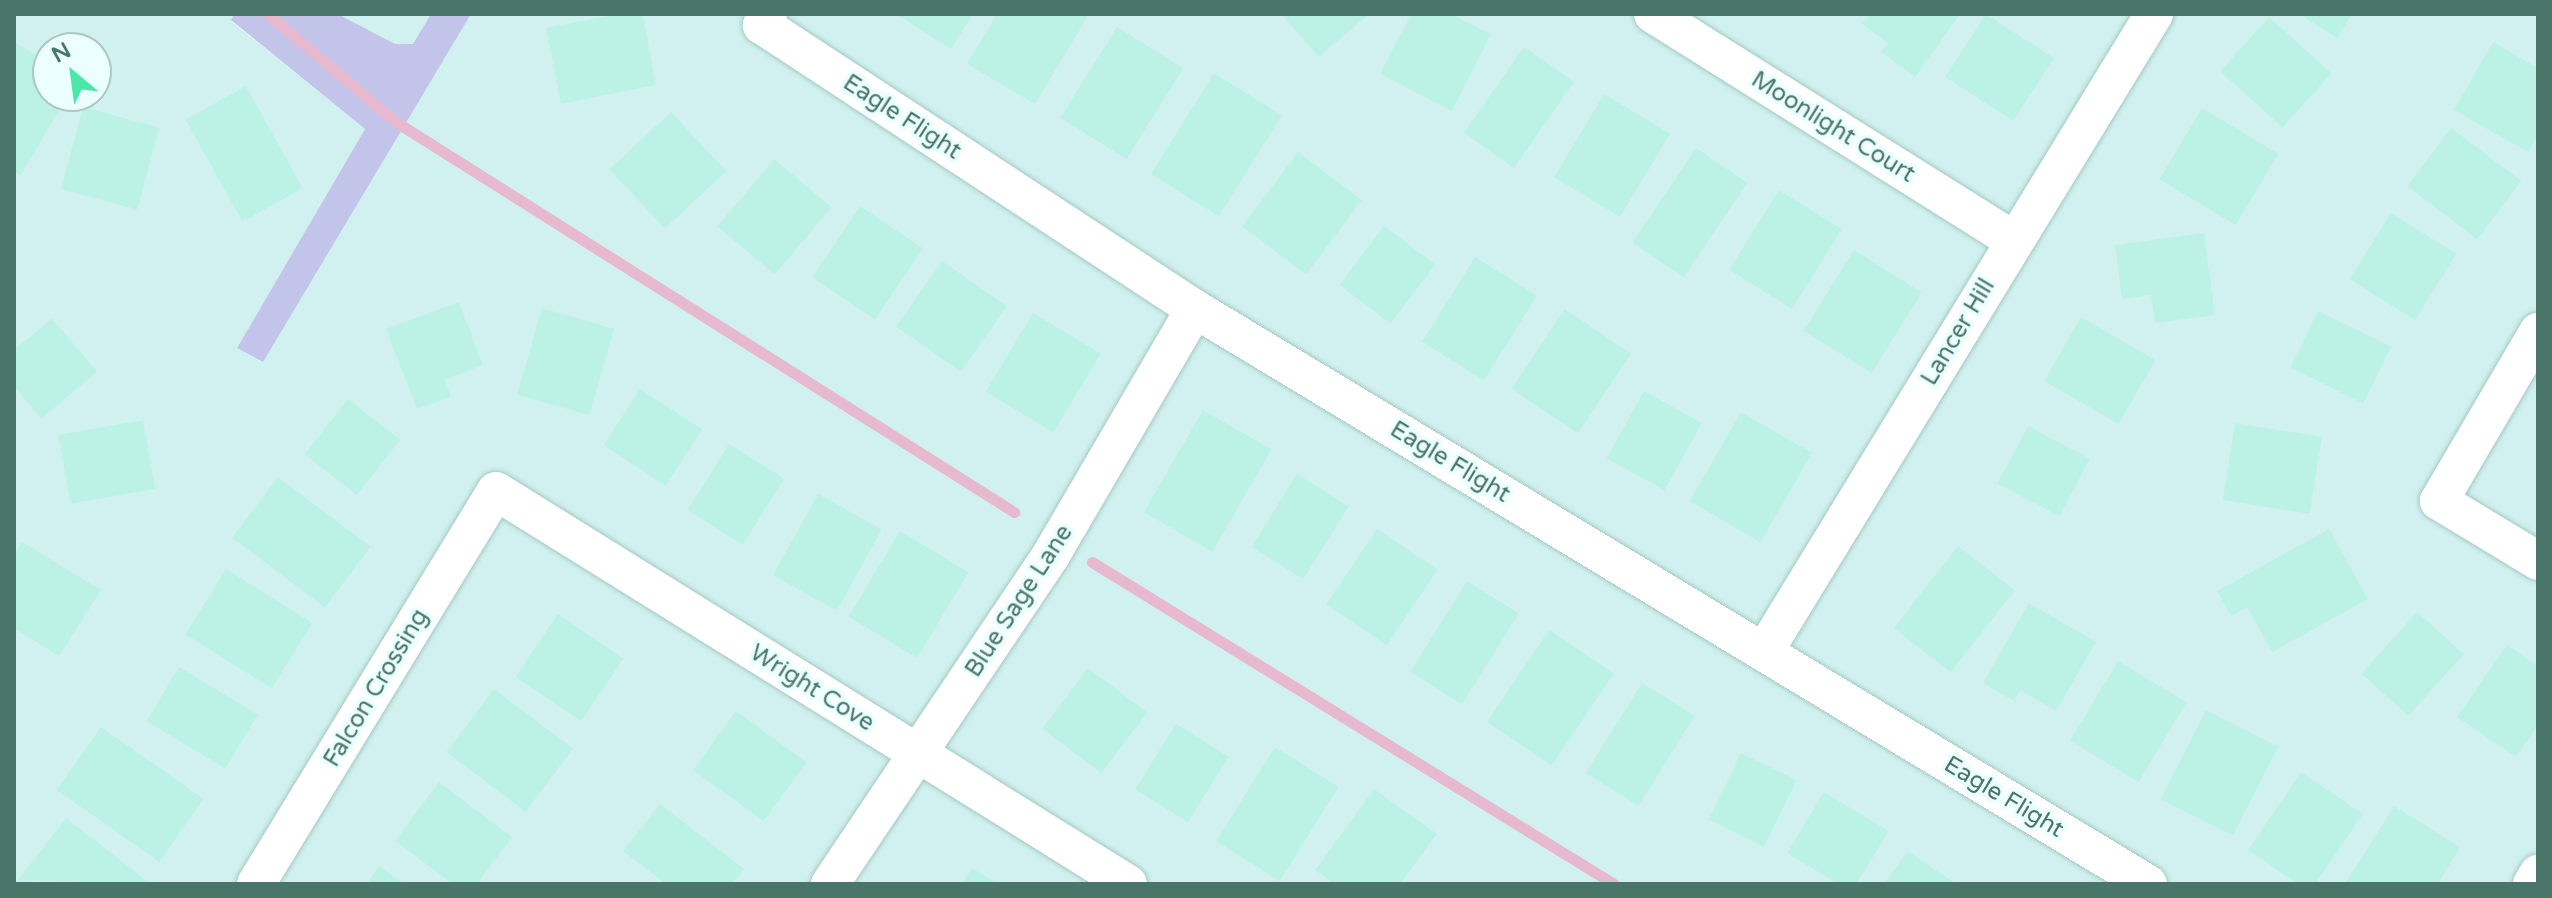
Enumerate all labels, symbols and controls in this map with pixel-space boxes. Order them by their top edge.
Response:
north arrow [32,32,112,112]
text: N [47,37,75,68]
street label: Moonlight Court [1746,65,1920,189]
street label: Eagle Flight [838,68,966,166]
street label: Lancer Hill [1915,273,2001,391]
street label: Eagle Flight [1385,415,1515,509]
street label: Blue Sage Lane [959,520,1079,682]
street label: Falcon Crossing [318,604,434,772]
street label: Wright Cove [745,638,879,738]
street label: Eagle Flight [1939,750,2069,844]

